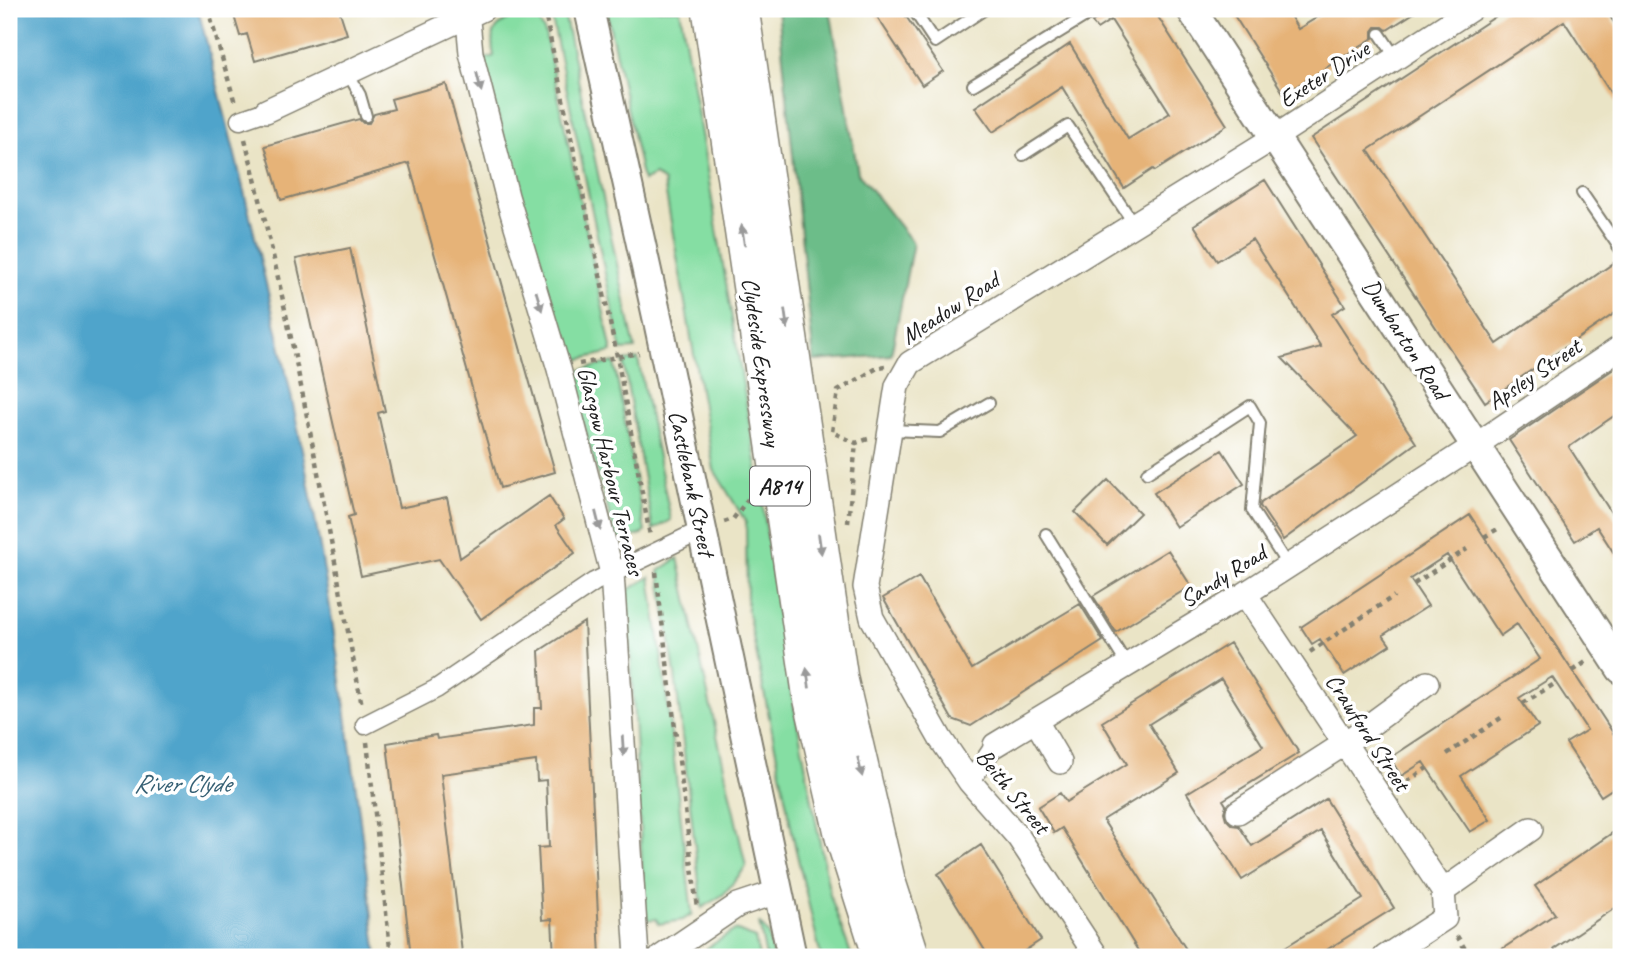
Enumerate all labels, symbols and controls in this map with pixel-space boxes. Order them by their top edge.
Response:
street label: Exeter Drive [1273,32,1377,114]
one-way arrow [474,71,485,93]
one-way arrow [738,224,749,246]
street label: Meadow Road [895,263,1008,351]
street label: Dumbarton Road [1356,273,1458,408]
street label: Clydeside Expressway [735,276,789,450]
one-way arrow [534,291,544,312]
one-way arrow [781,308,792,330]
street label: Apsley Street [1481,331,1588,416]
street label: Glasgow Harbour Terraces [571,364,652,580]
street label: Castlebank Street [662,408,723,561]
road number: A814 [750,466,810,506]
one-way arrow [593,510,604,532]
one-way arrow [814,533,825,555]
street label: Sandy Road [1174,536,1275,614]
one-way arrow [802,667,813,689]
street label: Crawford Street [1319,668,1418,798]
one-way arrow [618,736,629,758]
street label: Beith Street [969,742,1058,841]
one-way arrow [855,757,866,779]
water label: River Clyde [134,767,235,800]

